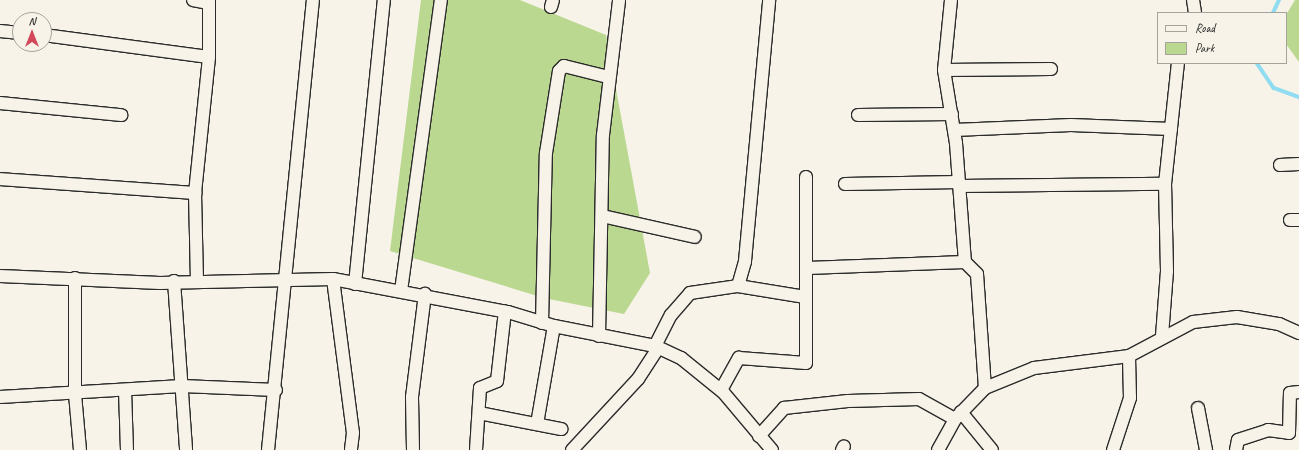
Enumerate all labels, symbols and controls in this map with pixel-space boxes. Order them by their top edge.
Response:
north arrow [12,12,52,52]
legend [1157,12,1287,64]
text: N [29,14,35,28]
text: Road [1195,20,1215,36]
text: Park [1195,40,1214,56]

